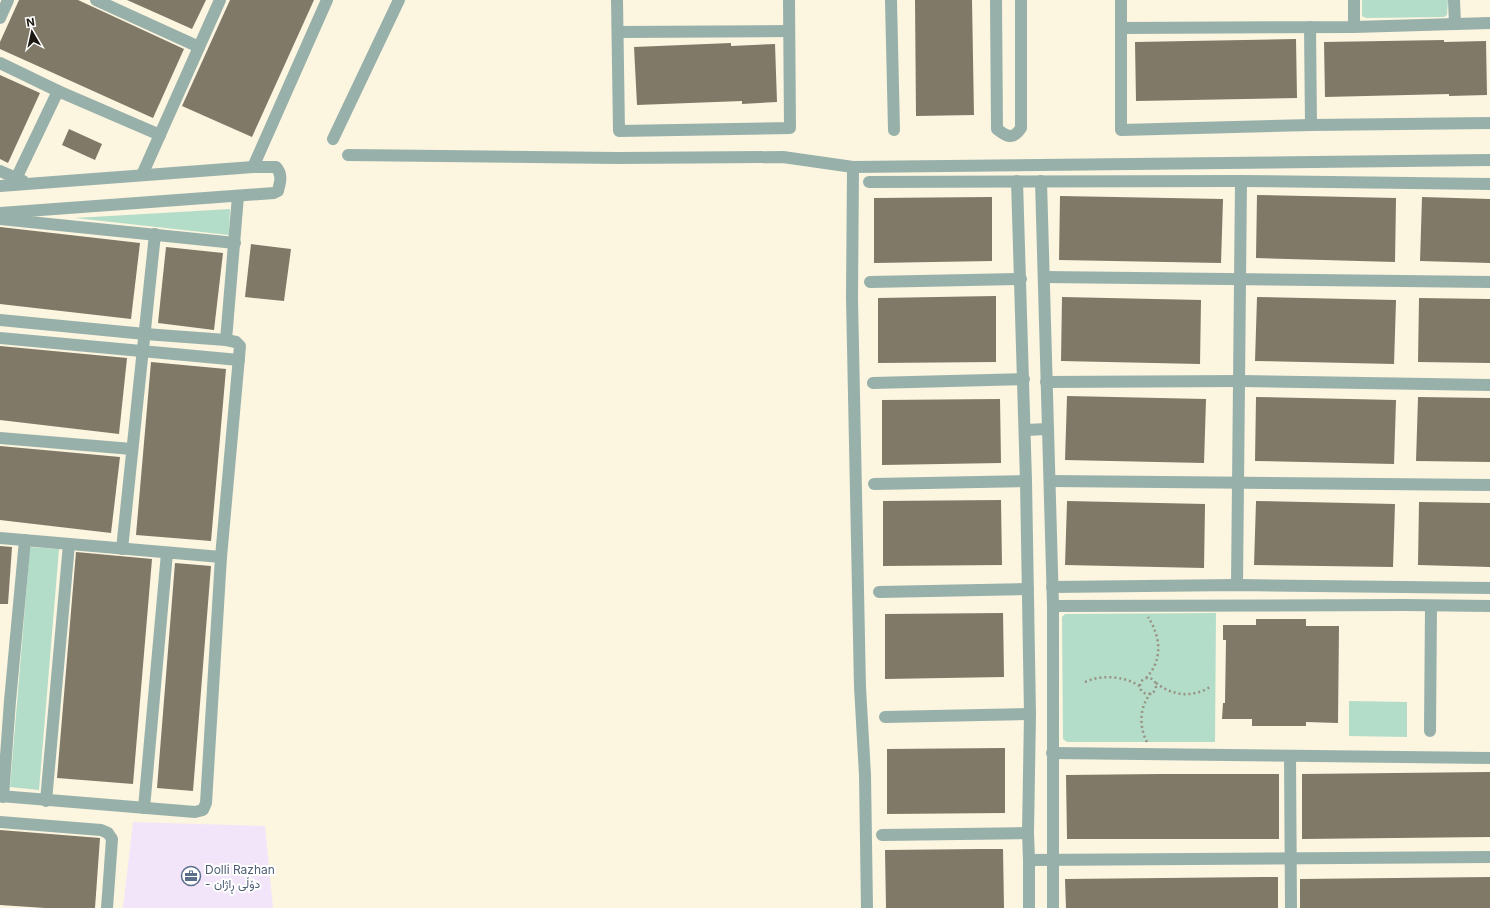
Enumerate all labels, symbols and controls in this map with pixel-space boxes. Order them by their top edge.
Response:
north arrow [12,12,52,52]
text: N [25,15,36,30]
place label: Dolli Razhan - دۆڵی ڕاژان [205,862,275,894]
office icon: Dolli Razhan - دۆڵی ڕاژان [180,865,202,887]

